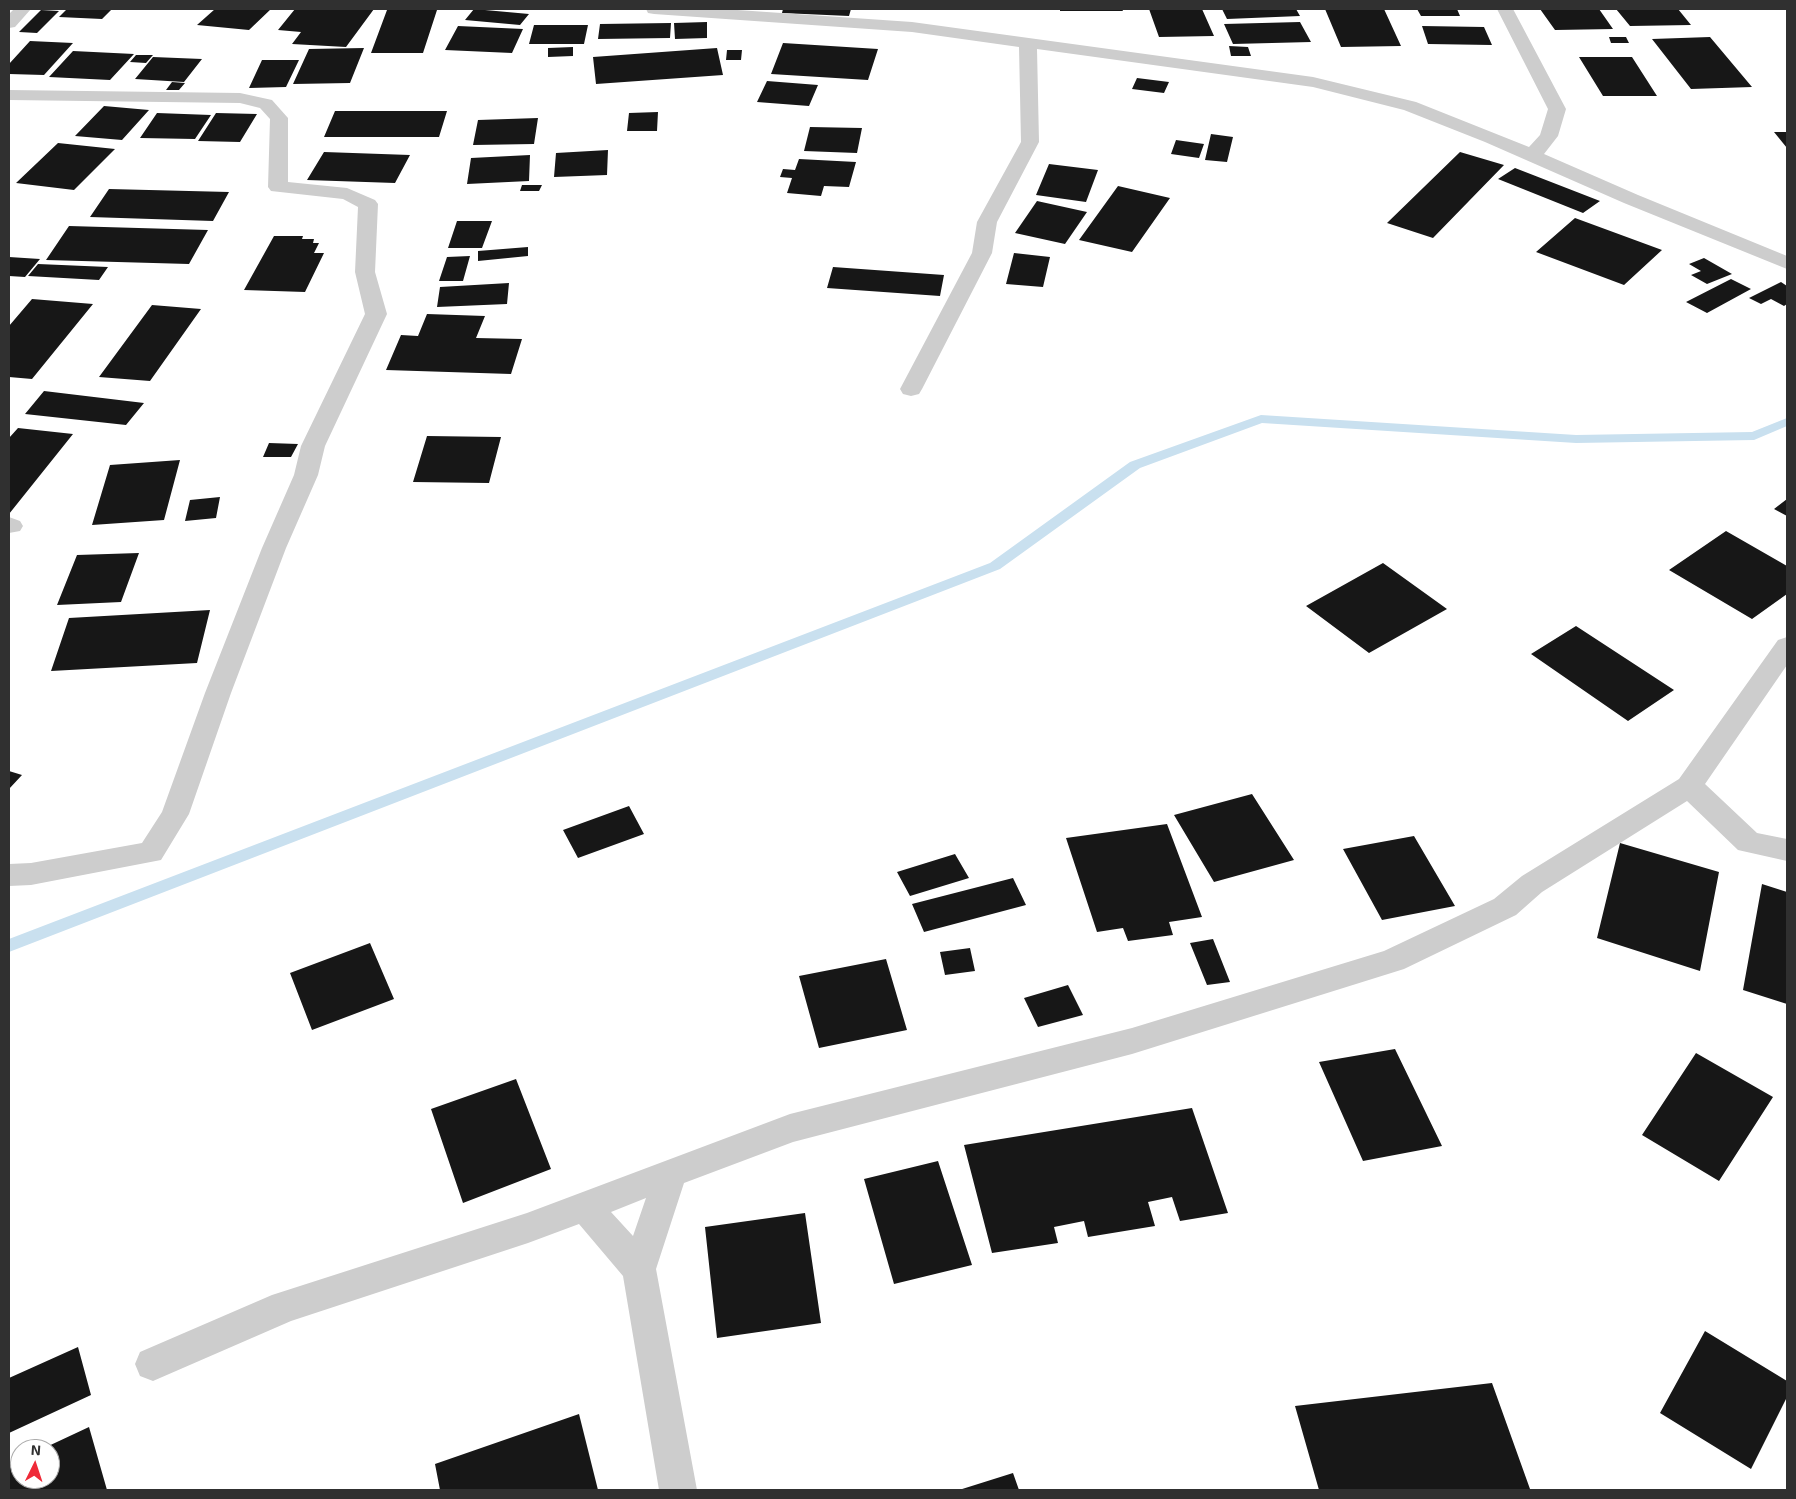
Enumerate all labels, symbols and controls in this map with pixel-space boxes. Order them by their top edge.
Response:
north arrow [10,1439,60,1489]
text: N [30,1441,42,1458]

